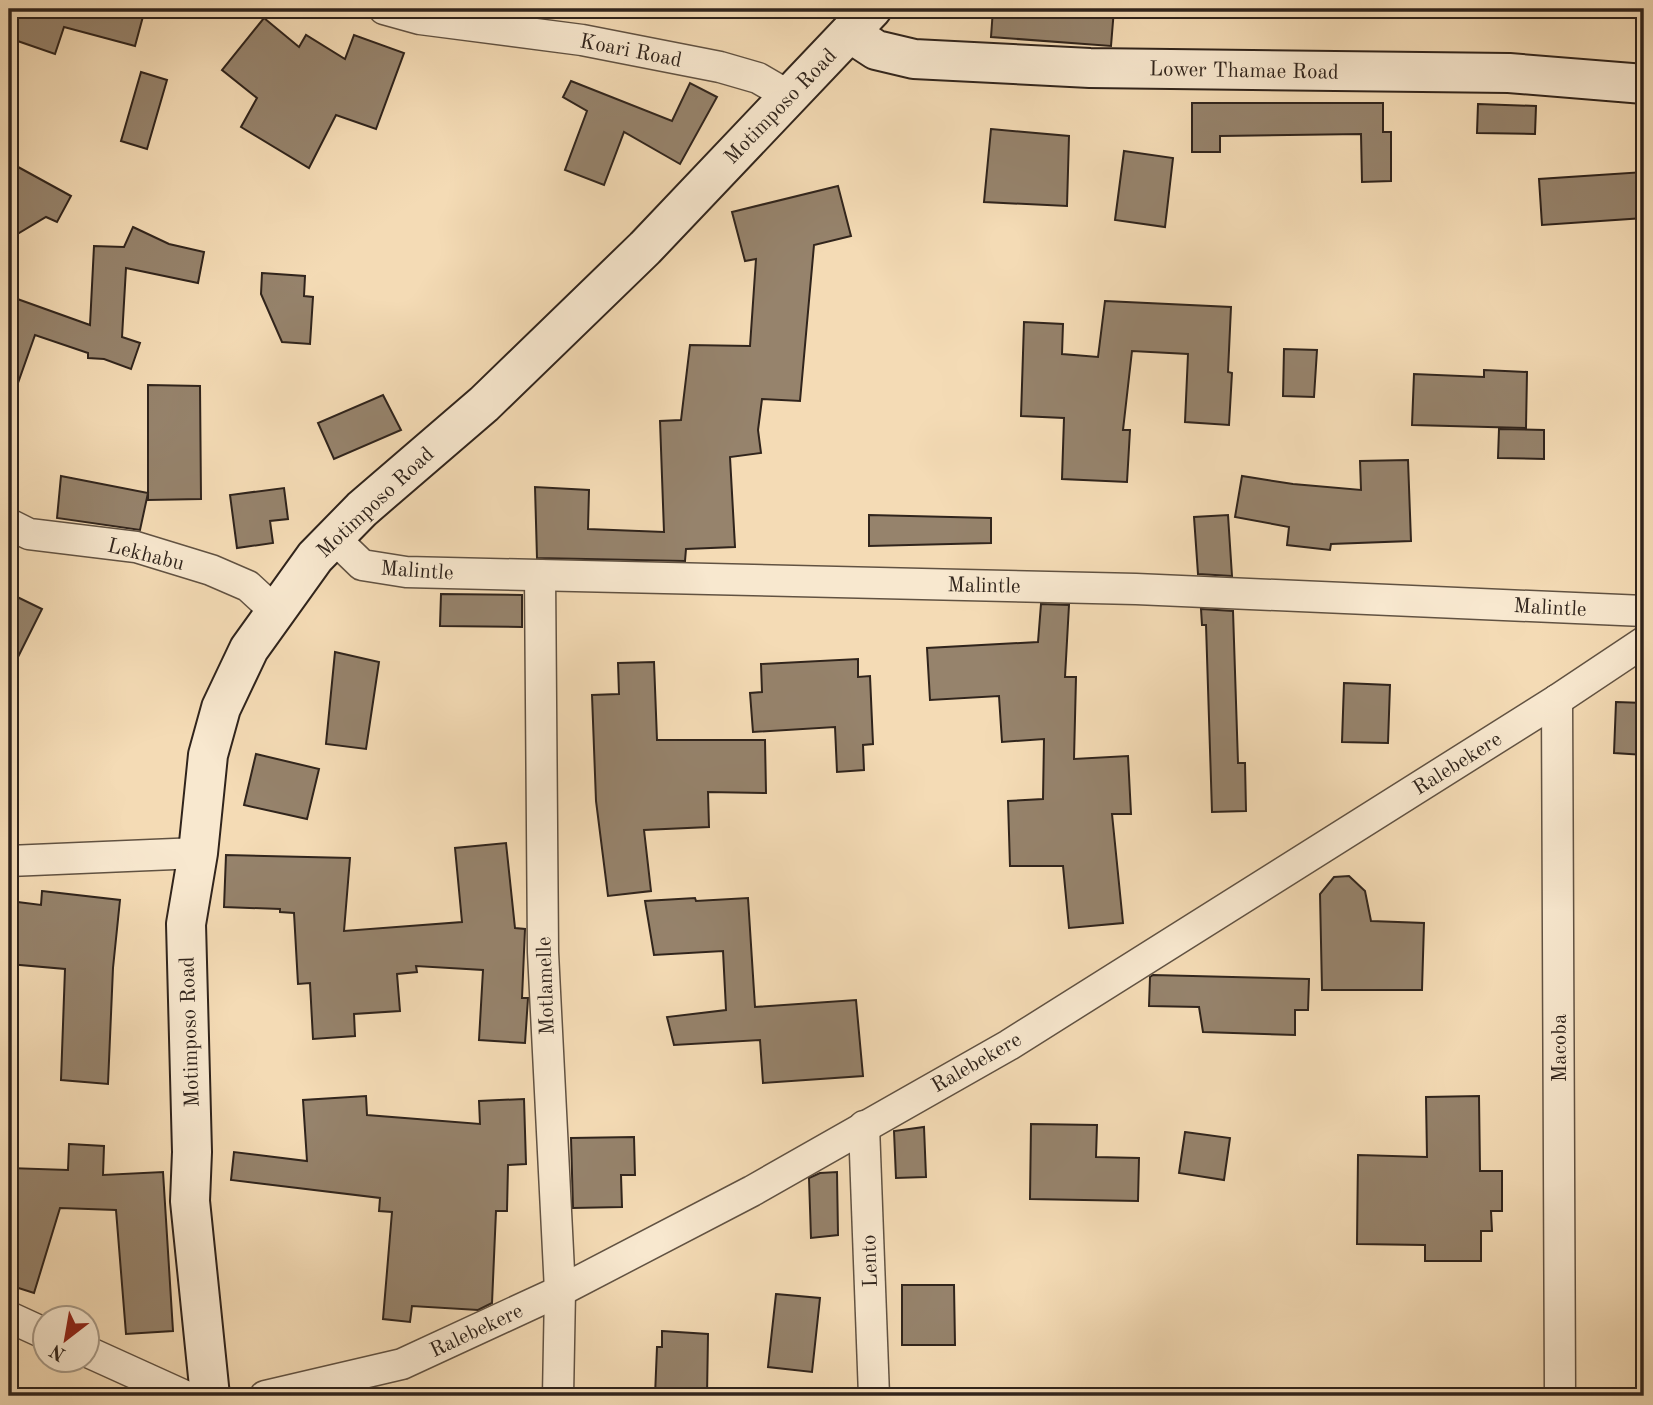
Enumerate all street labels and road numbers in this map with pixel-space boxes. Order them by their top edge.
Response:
street label: Koari Road [578,31,684,72]
street label: Motimposo Road [721,45,841,169]
street label: Lower Thamae Road [1149,59,1339,84]
street label: Motimposo Road [314,444,439,562]
street label: Lekhabu [105,536,186,575]
street label: Malintle [380,558,454,585]
street label: Malintle [947,575,1021,598]
street label: Malintle [1513,596,1587,621]
street label: Ralebekere [1410,729,1506,800]
street label: Motlamelle [534,936,559,1036]
street label: Motimposo Road [177,956,204,1108]
street label: Macoba [1550,1014,1571,1082]
street label: Ralebekere [928,1029,1025,1097]
street label: Lento [859,1234,882,1288]
street label: Ralebekere [427,1301,526,1362]

